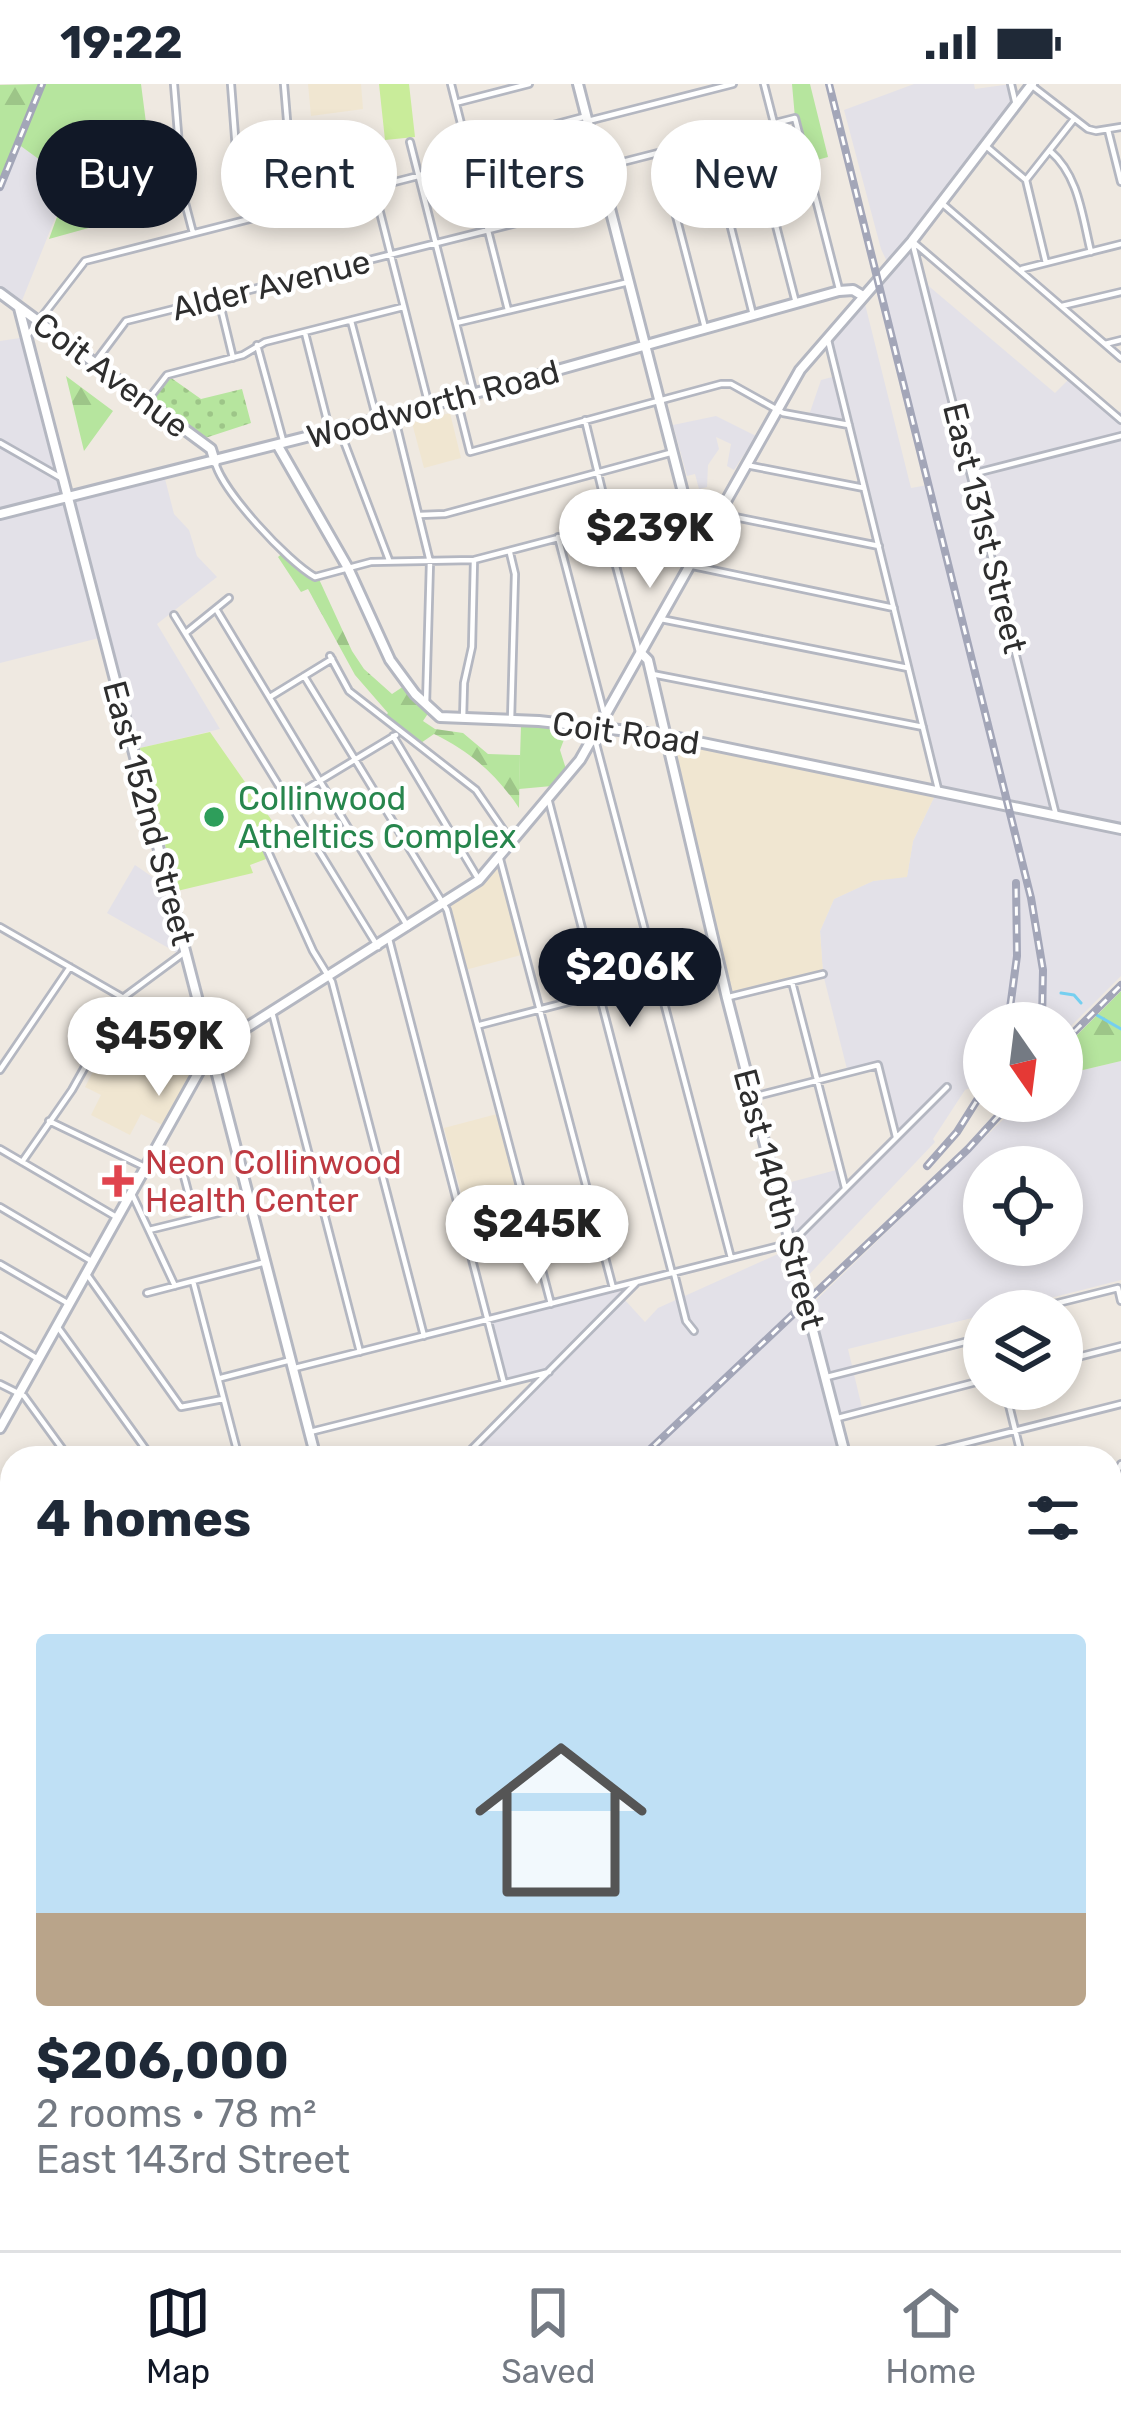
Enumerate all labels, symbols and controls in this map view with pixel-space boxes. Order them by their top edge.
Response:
text: 19:22 [60,16,183,69]
chip: Buy [36,120,197,228]
chip: Rent [221,120,397,228]
chip: Filters [421,120,627,228]
chip: New [651,120,821,228]
street label: Alder Avenue [168,242,374,328]
street label: Coit Avenue [26,304,196,446]
street label: Woodworth Road [302,352,564,456]
street label: East 131st Street [935,399,1035,657]
pin: $239K [566,489,734,591]
text: $239K [586,505,714,551]
street label: East 152nd Street [95,676,203,950]
street label: Coit Road [550,703,702,763]
place label: Collinwood Atheltics Complex [238,779,517,856]
marker: Collinwood Atheltics Complex [201,804,227,830]
pin: $206K [546,928,714,1030]
text: $206K [565,944,695,990]
pin: $459K [75,997,243,1099]
north arrow [963,1002,1083,1122]
map controls [963,1002,1083,1410]
text: $459K [95,1013,223,1059]
street label: East 140th Street [725,1064,833,1334]
place label: Neon Collinwood Health Center [145,1143,402,1220]
button: locate [963,1146,1083,1266]
marker: Neon Collinwood Health Center [102,1165,134,1197]
pin: $245K [453,1185,621,1287]
text: $245K [473,1201,601,1247]
button: layers [963,1290,1083,1410]
icon: filters [1020,1485,1086,1551]
text: 4 homes [36,1488,251,1549]
icon: home [453,1712,669,1928]
text: $206,000 [36,2030,289,2091]
text: 2 rooms · 78 m² [36,2091,317,2137]
text: East 143rd Street [36,2137,350,2183]
tab: Map [145,2280,211,2391]
tab: Saved [501,2280,595,2391]
tab: Home [886,2280,976,2391]

